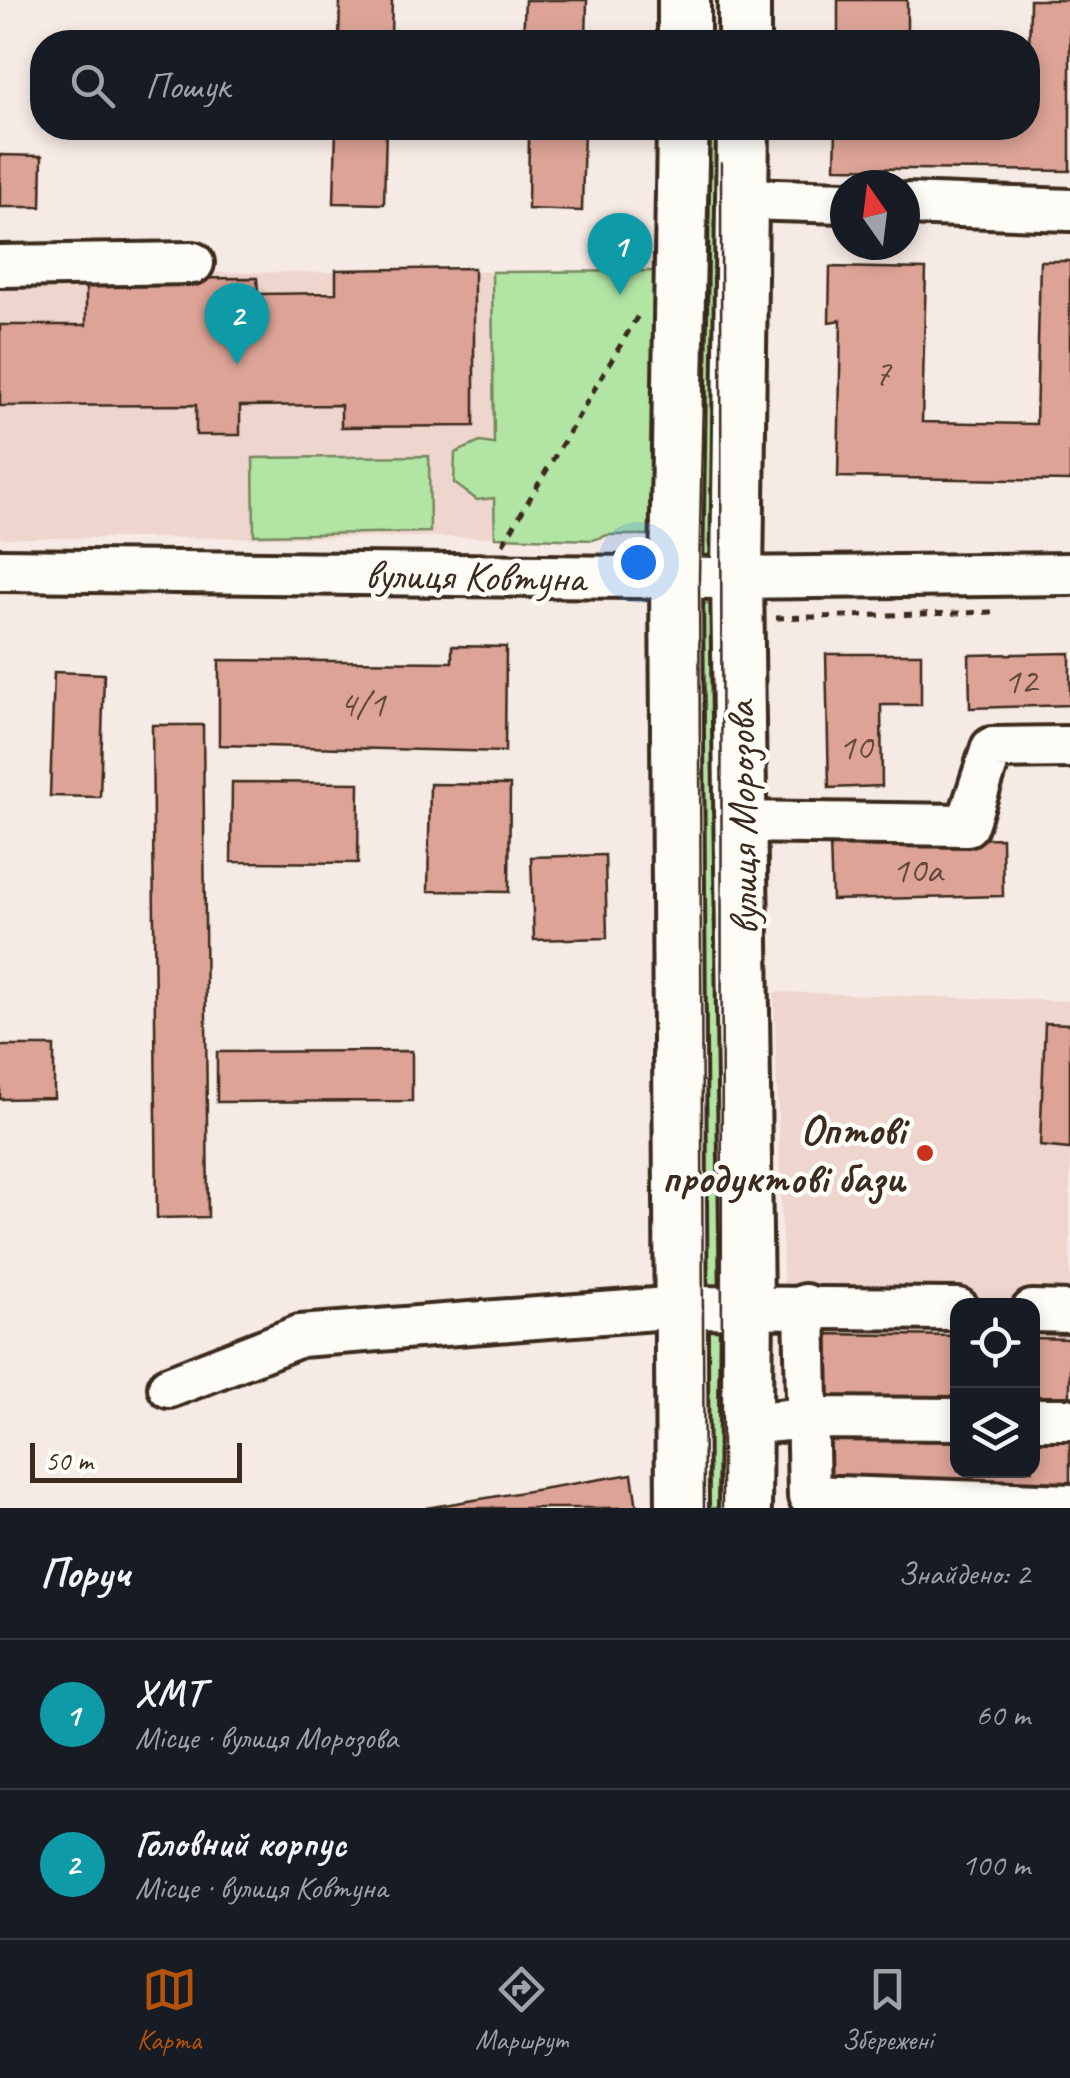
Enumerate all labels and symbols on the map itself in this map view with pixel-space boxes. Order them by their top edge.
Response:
north arrow [830,170,920,260]
pin: 1 [588,212,652,295]
pin: 2 [204,282,270,365]
house number: 7 [873,349,892,396]
your location [613,537,664,588]
street label: вулиця Ковтуна [364,548,589,605]
house number: 12 [1003,657,1040,704]
house number: 4/1 [339,680,387,727]
street label: вулиця Морозова [714,698,771,935]
house number: 10 [838,723,875,770]
house number: 10а [892,846,945,893]
place label: Оптові продуктові бази [661,1104,911,1205]
marker: Оптові продуктові бази [914,1142,936,1164]
scale bar [30,1438,242,1482]

